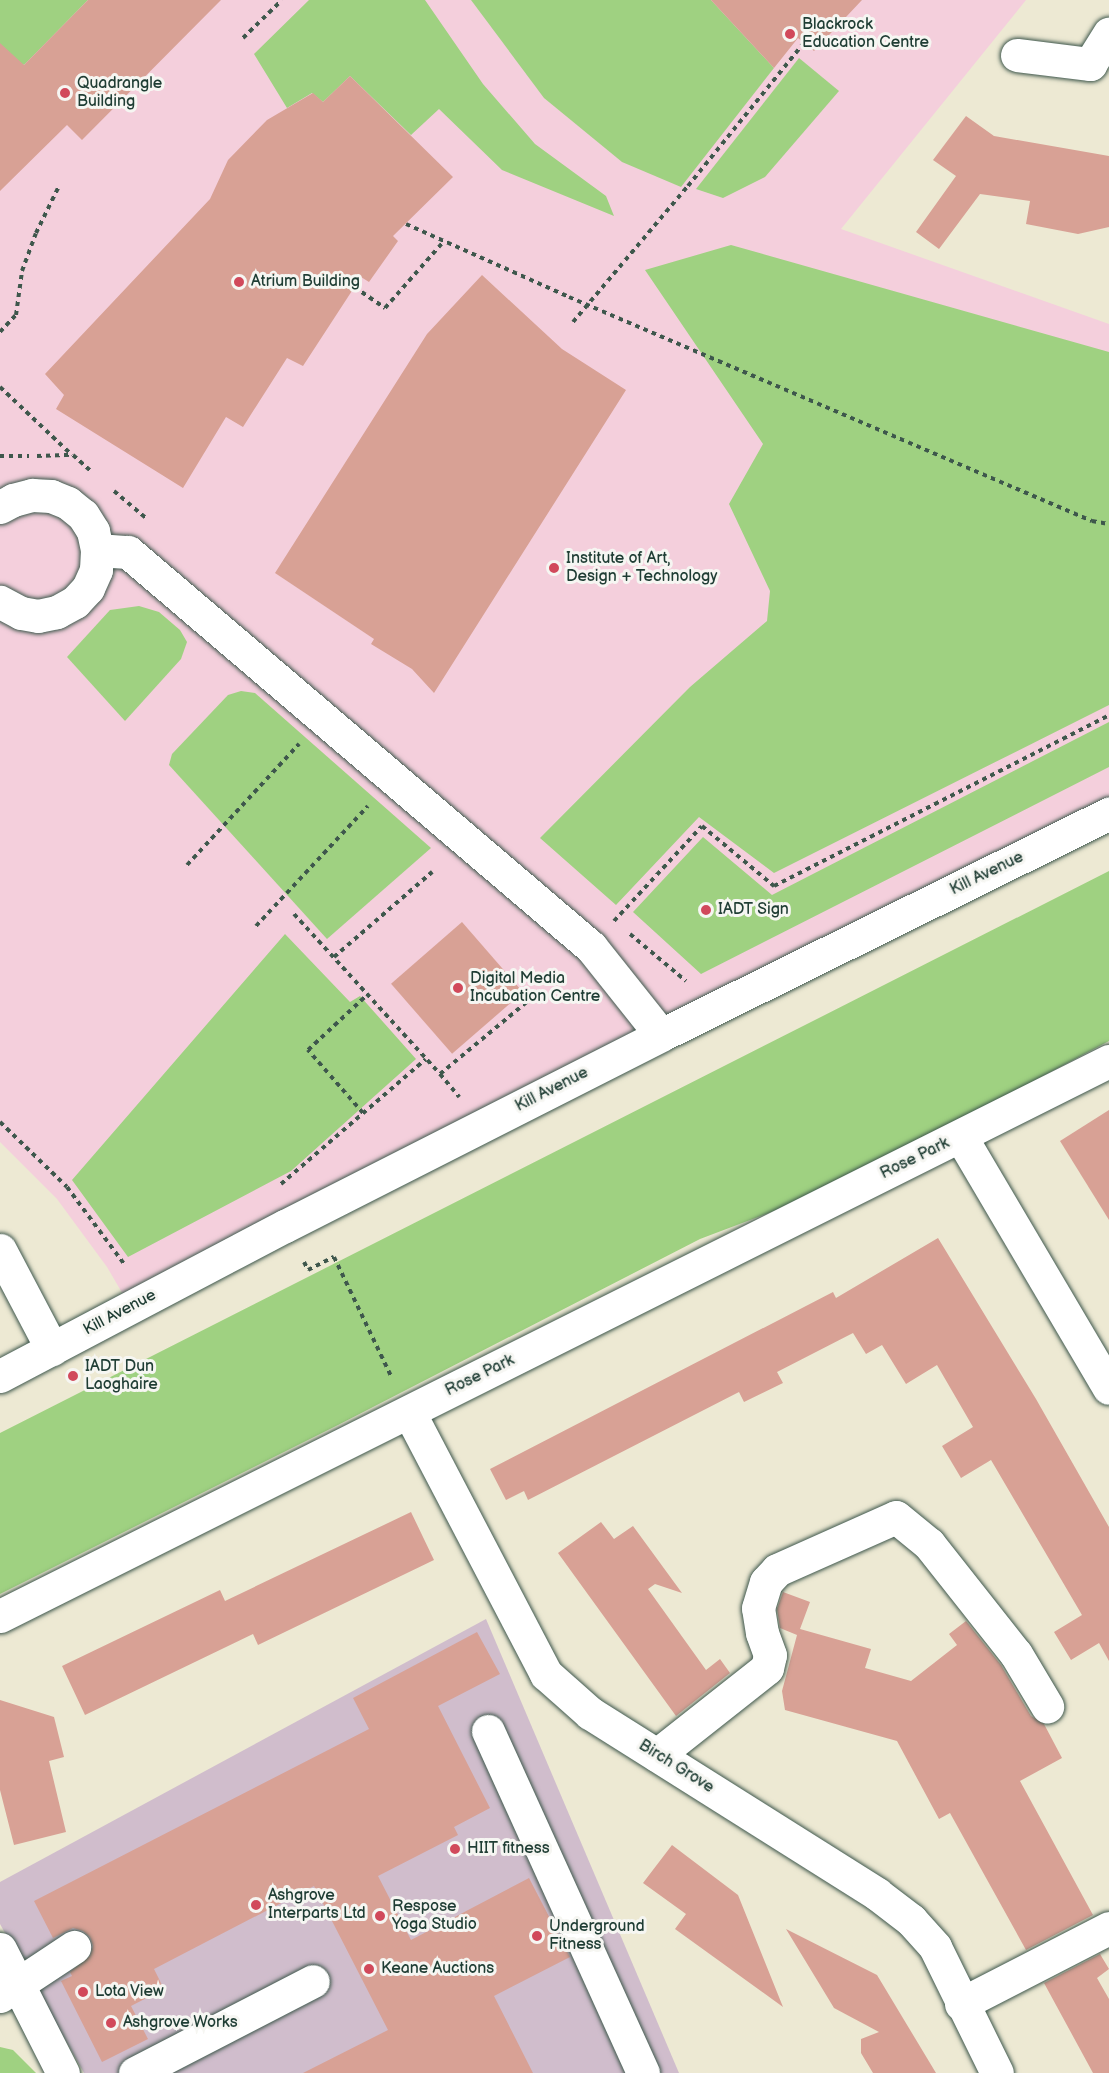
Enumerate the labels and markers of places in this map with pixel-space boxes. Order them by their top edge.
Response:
place label: Blackrock Education Centre [802,15,929,53]
marker: Blackrock Education Centre [783,27,797,41]
place label: Quadrangle Building [77,74,162,112]
marker: Quadrangle Building [58,86,72,100]
place label: Atrium Building [251,272,360,292]
marker: Atrium Building [232,275,246,289]
place label: Institute of Art, Design + Technology [566,549,718,587]
marker: Institute of Art, Design + Technology [547,561,561,575]
place label: IADT Sign [718,900,789,920]
marker: IADT Sign [699,903,713,917]
place label: Digital Media Incubation Centre [470,969,600,1007]
marker: Digital Media Incubation Centre [451,981,465,995]
place label: IADT Dun Laoghaire [85,1357,158,1395]
marker: IADT Dun Laoghaire [66,1369,80,1383]
place label: HIIT fitness [467,1839,550,1859]
marker: HIIT fitness [448,1842,462,1856]
place label: Ashgrove Interparts Ltd [268,1886,366,1924]
place label: Respose Yoga Studio [392,1897,477,1935]
marker: Ashgrove Interparts Ltd [249,1898,263,1912]
marker: Respose Yoga Studio [373,1909,387,1923]
place label: Underground Fitness [549,1917,645,1955]
marker: Underground Fitness [530,1929,544,1943]
place label: Keane Auctions [381,1959,494,1979]
marker: Keane Auctions [362,1962,376,1976]
place label: Lota View [95,1982,164,2002]
marker: Lota View [76,1985,90,1999]
place label: Ashgrove Works [123,2013,238,2033]
marker: Ashgrove Works [104,2016,118,2030]

